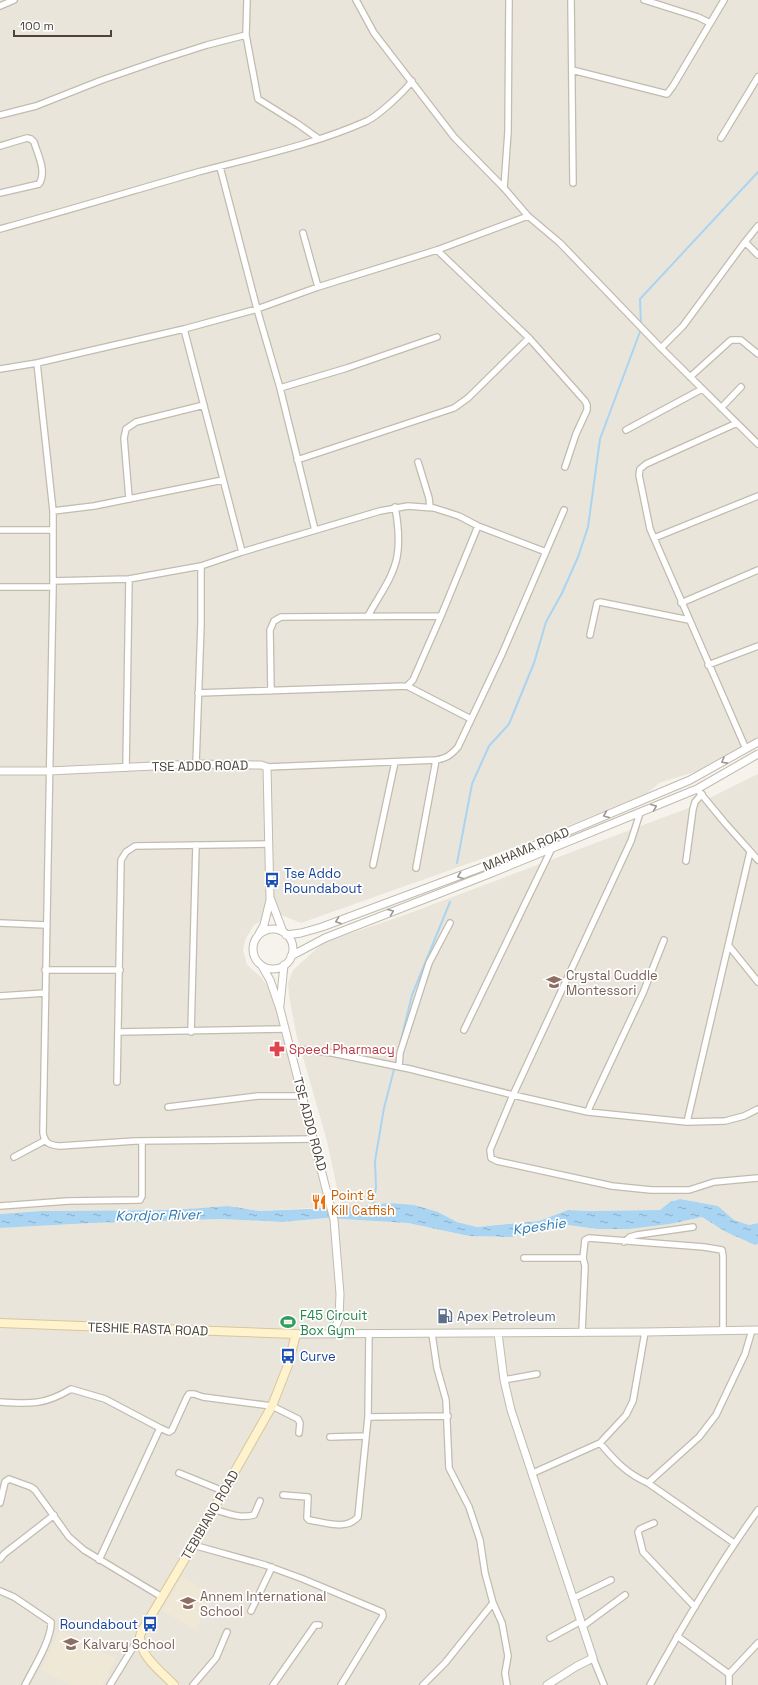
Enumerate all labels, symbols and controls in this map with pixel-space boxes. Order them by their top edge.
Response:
scale bar [14,12,111,38]
text: 100 m [20,18,54,34]
street label: TSE ADDO ROAD [152,757,248,775]
one-way arrow [721,757,728,764]
one-way arrow [651,803,658,811]
one-way arrow [602,811,609,819]
street label: MAHAMA ROAD [480,823,572,875]
place label: Tse Addo Roundabout [284,865,362,897]
bus stop icon: Tse Addo Roundabout [263,871,281,889]
one-way arrow [456,871,463,879]
one-way arrow [387,909,394,917]
one-way arrow [335,916,342,924]
place label: Crystal Cuddle Montessori [566,967,658,999]
school or university icon: Crystal Cuddle Montessori [545,973,563,991]
pharmacy icon: Speed Pharmacy [268,1040,286,1058]
place label: Speed Pharmacy [289,1041,395,1058]
street label: TSE ADDO ROAD [289,1075,331,1173]
place label: Point & Kill Catfish [331,1187,395,1219]
restaurant icon: Point & Kill Catfish [310,1193,328,1211]
water label: Kordjor River [115,1205,202,1225]
water label: Kpeshie [511,1213,567,1239]
place label: F45 Circuit Box Gym [300,1307,367,1339]
fuel station icon: Apex Petroleum [436,1307,454,1325]
place label: Apex Petroleum [457,1308,556,1325]
sports icon: F45 Circuit Box Gym [279,1313,297,1331]
street label: TESHIE RASTA ROAD [87,1318,209,1340]
bus stop icon: Curve [279,1347,297,1365]
place label: Curve [300,1348,336,1365]
street label: TEBIBIANO ROAD [177,1467,243,1563]
place label: Annem International School [200,1588,327,1620]
school or university icon: Annem International School [179,1594,197,1612]
bus stop icon: Roundabout [141,1615,159,1633]
place label: Roundabout [60,1616,138,1633]
school or university icon: Kalvary School [62,1635,80,1653]
place label: Kalvary School [83,1636,175,1653]

